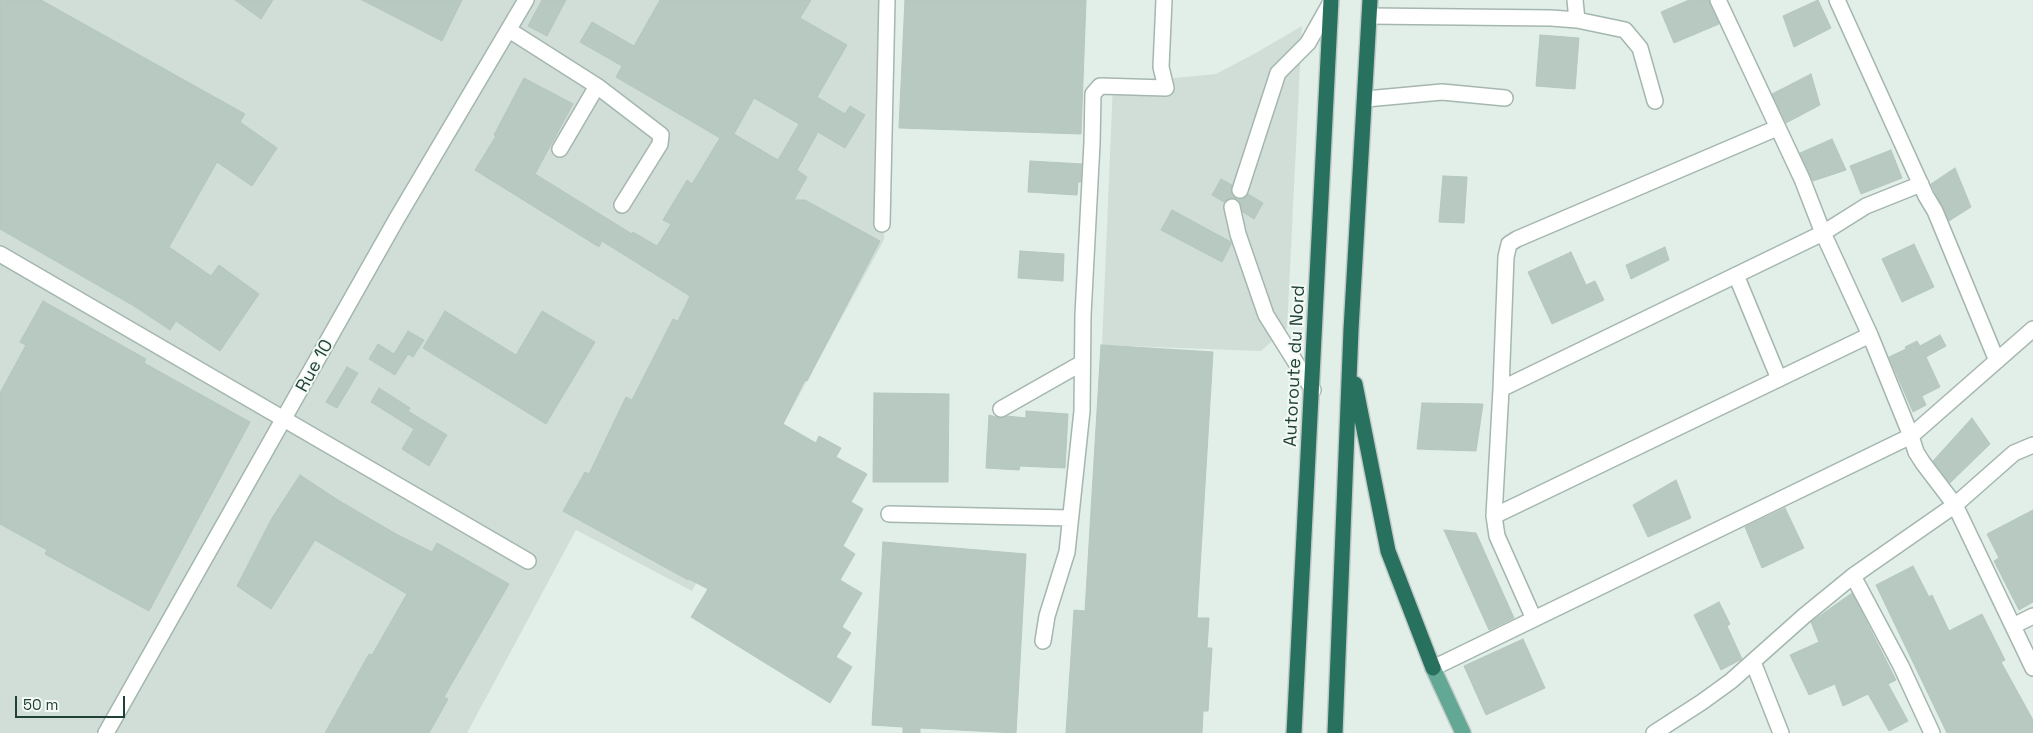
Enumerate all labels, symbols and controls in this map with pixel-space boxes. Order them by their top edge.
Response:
street label: Autoroute du Nord [1280,285,1310,447]
street label: Rue 10 [292,336,338,396]
scale bar [18,686,128,718]
text: 50 m [23,695,58,714]

